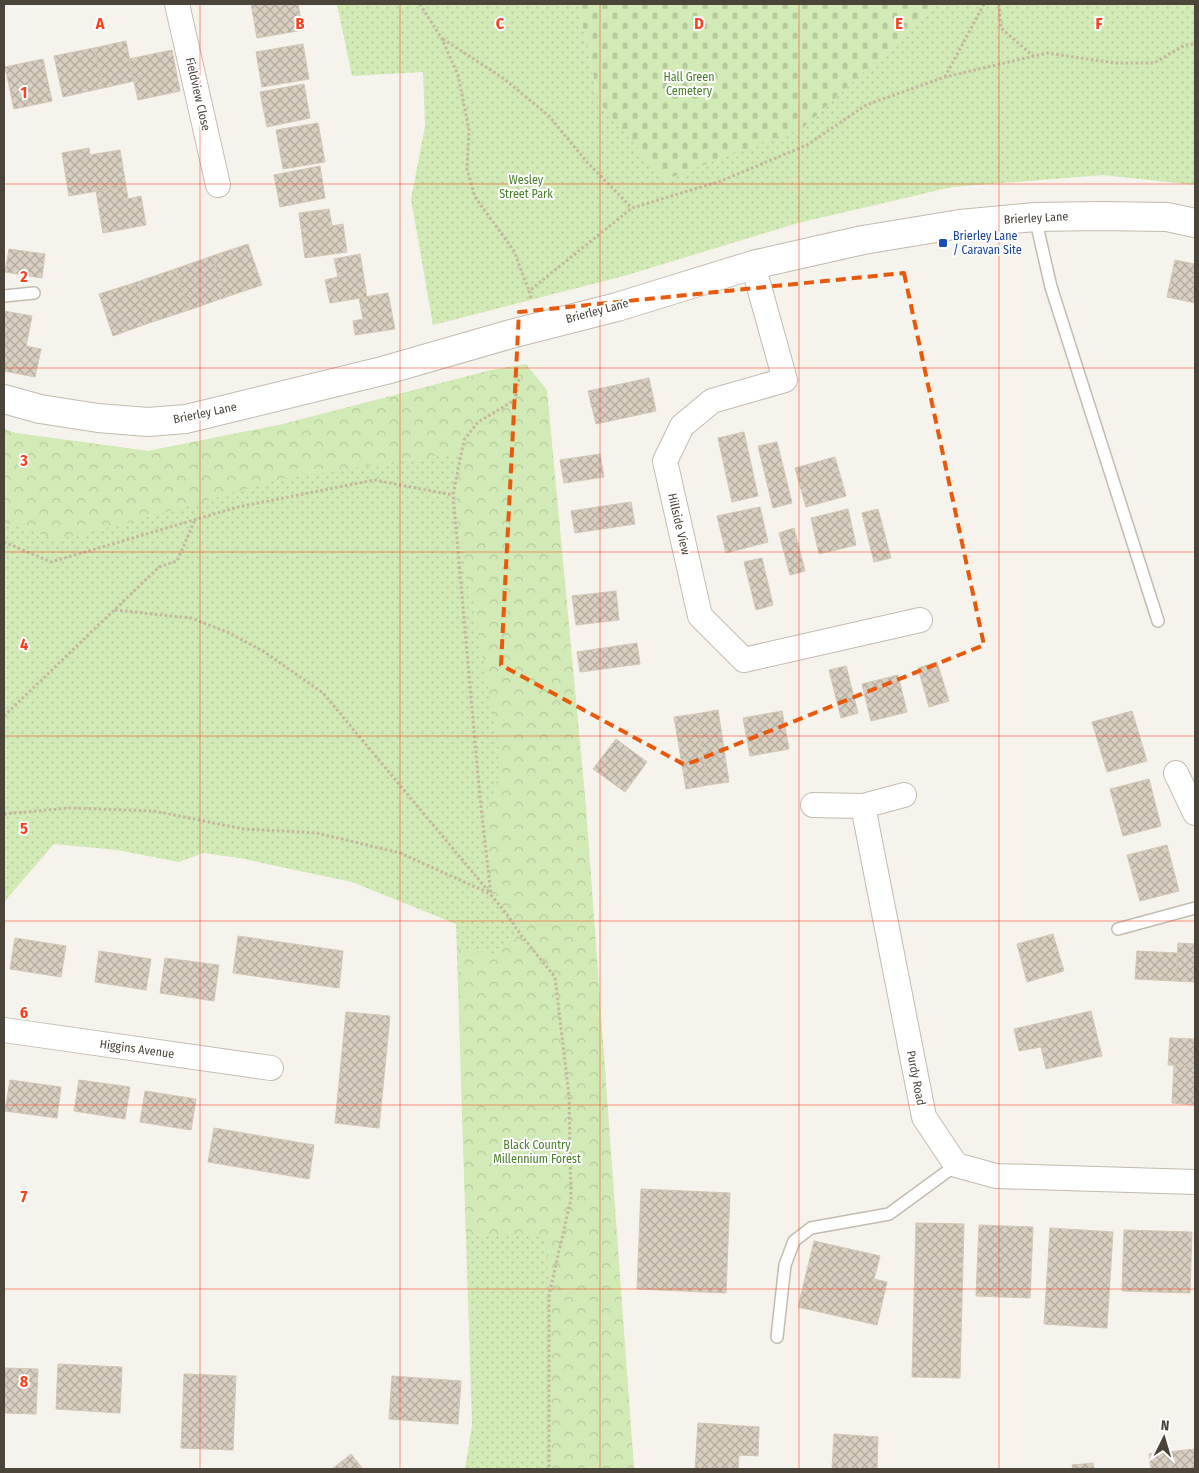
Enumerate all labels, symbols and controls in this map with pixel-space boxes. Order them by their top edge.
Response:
text: A [95,14,105,33]
text: B [296,14,305,33]
text: C [496,14,505,33]
text: D [694,14,704,33]
text: E [895,14,903,33]
text: F [1095,14,1103,33]
street label: Fieldview Close [183,56,213,132]
park label: Hall Green Cemetery [663,70,715,98]
text: 1 [21,83,27,102]
park label: Wesley Street Park [499,173,553,201]
street label: Brierley Lane [1003,209,1069,227]
place label: Brierley Lane / Caravan Site [953,229,1022,257]
marker: Brierley Lane / Caravan Site [937,237,949,249]
text: 2 [19,267,28,286]
street label: Brierley Lane [564,296,630,326]
street label: Brierley Lane [172,399,238,427]
text: 3 [19,451,28,470]
street label: Hillside View [665,492,693,556]
text: 4 [20,635,28,654]
text: 5 [20,819,28,838]
text: 6 [20,1003,28,1022]
street label: Higgins Avenue [99,1037,175,1061]
street label: Purdy Road [904,1049,928,1107]
park label: Black Country Millennium Forest [493,1138,581,1166]
text: 7 [21,1187,28,1206]
text: 8 [20,1372,29,1391]
north arrow [1139,1413,1189,1463]
text: N [1160,1417,1170,1434]

